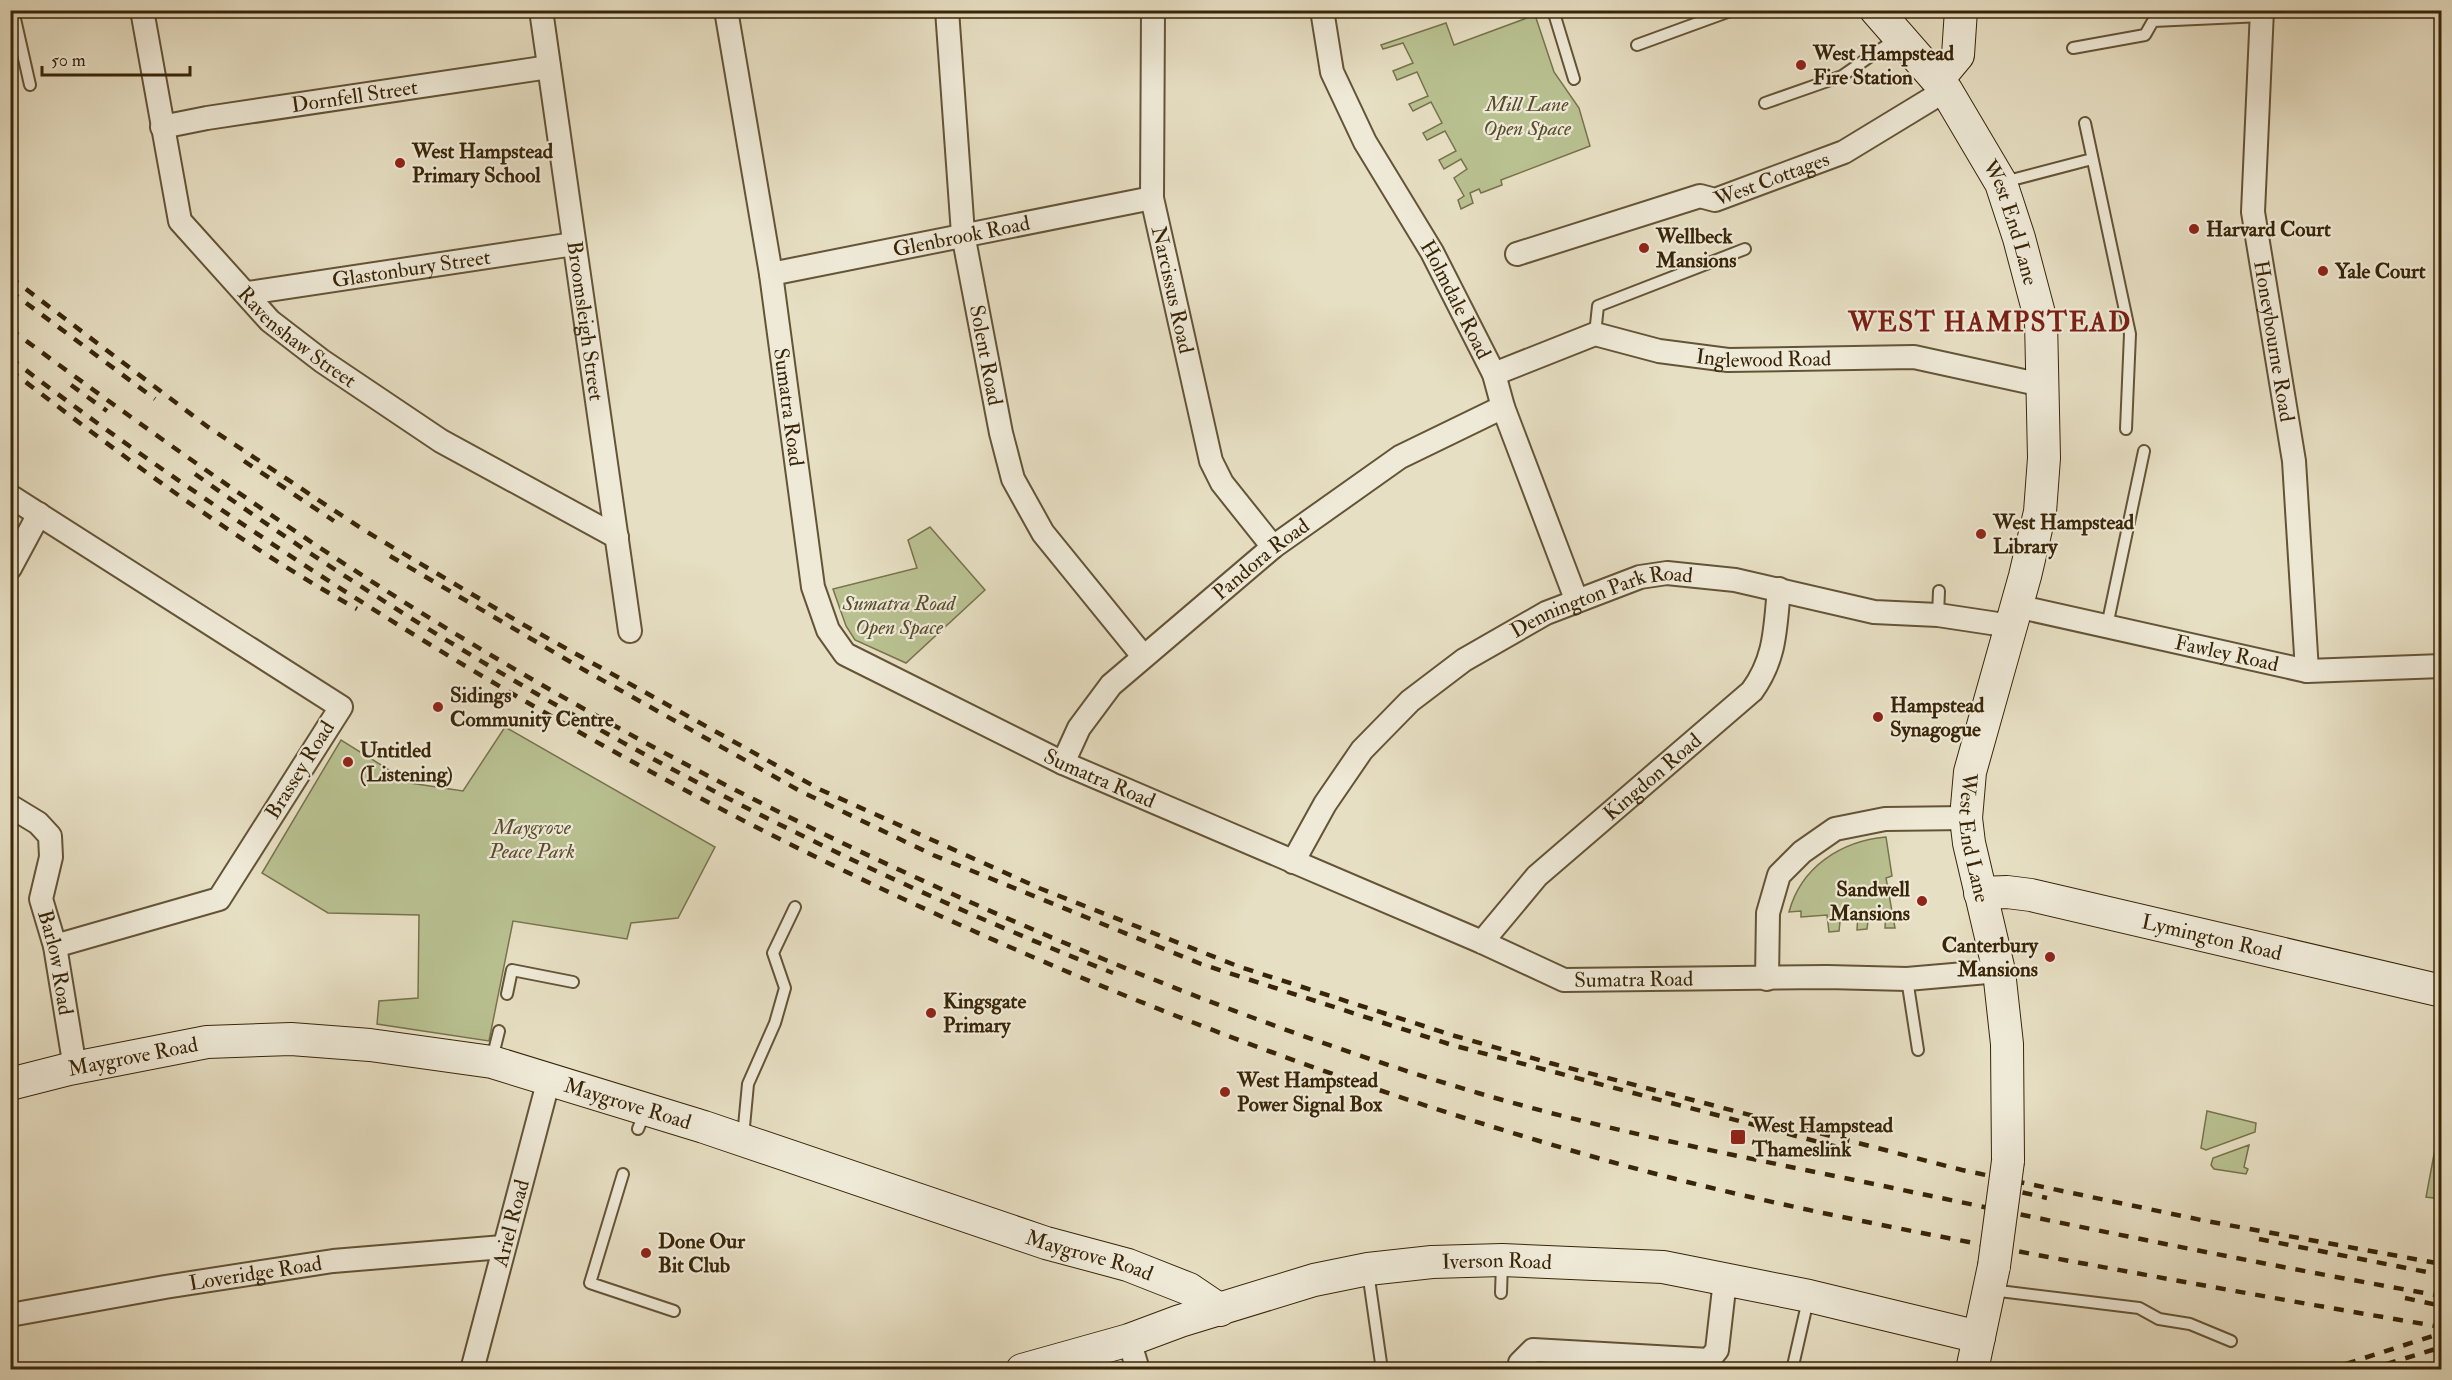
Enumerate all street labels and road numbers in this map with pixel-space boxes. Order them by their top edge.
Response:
street label: Dornfell Street [290,73,420,119]
street label: West Cottages [1709,145,1833,213]
street label: West End Lane [1976,154,2044,288]
street label: Glenbrook Road [890,209,1033,263]
street label: Narcissus Road [1145,224,1200,357]
street label: Holmdale Road [1414,235,1498,364]
street label: Broomsleigh Street [561,239,610,403]
street label: Glastonbury Street [330,243,492,294]
street label: Honeybourne Road [2248,258,2301,424]
street label: Ravenshaw Street [232,281,362,394]
street label: Solent Road [963,303,1009,408]
street label: Inglewood Road [1694,342,1832,374]
street label: Sumatra Road [768,346,810,468]
street label: Pandora Road [1207,512,1315,606]
street label: Dennington Park Road [1505,559,1695,644]
street label: Fawley Road [2172,628,2282,678]
street label: Brassey Road [259,715,341,824]
street label: Kingdon Road [1598,727,1707,827]
street label: Sumatra Road [1039,742,1160,815]
street label: West End Lane [1952,771,1996,905]
street label: Barlow Road [31,907,80,1018]
street label: Lymington Road [2139,908,2286,967]
street label: Sumatra Road [1574,965,1694,993]
street label: Maygrove Road [66,1030,201,1082]
street label: Maygrove Road [561,1071,695,1136]
street label: Ariel Road [486,1176,536,1271]
street label: Maygrove Road [1022,1224,1158,1287]
street label: Iverson Road [1441,1246,1553,1276]
street label: Loveridge Road [187,1249,324,1297]

